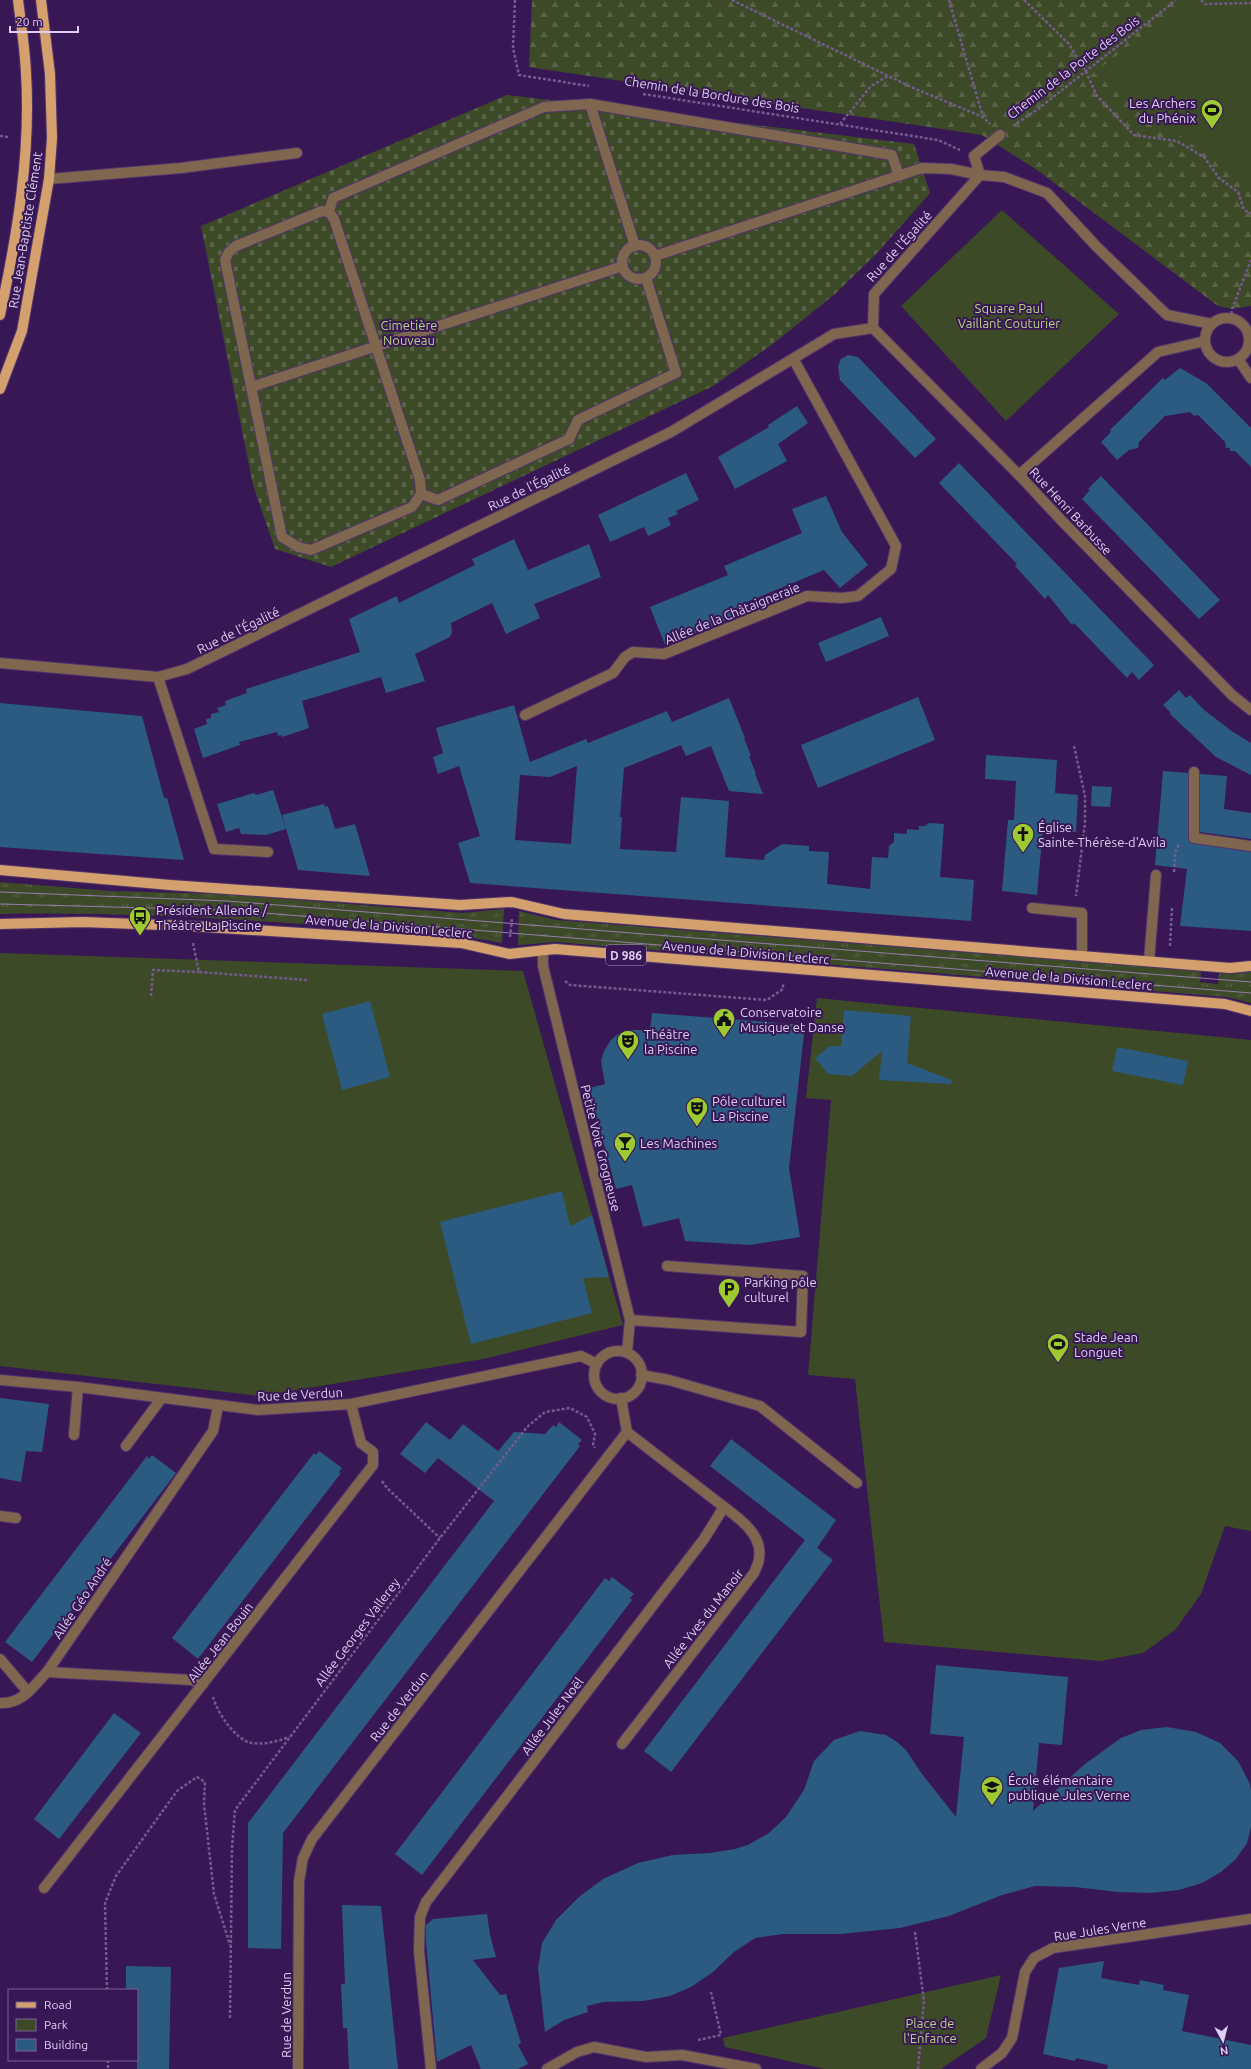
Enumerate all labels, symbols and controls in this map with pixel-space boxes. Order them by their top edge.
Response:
scale bar [10,8,78,34]
street label: Chemin de la Porte des Bois [1004,13,1142,121]
text: 20 m [16,15,43,28]
street label: Chemin de la Bordure des Bois [623,73,801,115]
place label: Les Archers du Phénix [1129,96,1196,125]
sports icon: Les Archers du Phénix [1199,97,1225,130]
street label: Rue Jean-Baptiste Clément [6,151,44,309]
street label: Rue de l'Égalité [863,207,934,284]
park label: Square Paul Vaillant Couturier [958,301,1060,330]
park label: Cimetière Nouveau [380,318,438,347]
street label: Rue de l'Égalité [485,460,573,513]
street label: Rue Henri Barbusse [1027,465,1115,557]
street label: Allée de la Châtaigneraie [662,579,802,647]
street label: Rue de l'Égalité [194,603,282,656]
place label: Église Sainte-Thérèse-d'Avila [1038,819,1166,849]
church icon: Église Sainte-Thérèse-d'Avila [1010,821,1036,854]
place label: Président Allende / Théâtre La Piscine [156,903,269,932]
bus stop icon: Président Allende / Théâtre La Piscine [127,904,153,937]
street label: Avenue de la Division Leclerc [305,912,473,940]
street label: Avenue de la Division Leclerc [662,938,830,966]
road number: D 986 [606,945,646,965]
street label: Avenue de la Division Leclerc [985,964,1153,992]
place label: Conservatoire Musique et Danse [740,1005,844,1034]
public building icon: Conservatoire Musique et Danse [711,1006,737,1039]
place label: Théâtre la Piscine [644,1027,697,1056]
theatre icon: Théâtre la Piscine [615,1028,641,1061]
street label: Petite Voie Grogneuse [578,1083,624,1213]
place label: Pôle culturel La Piscine [712,1094,786,1123]
theatre icon: Pôle culturel La Piscine [684,1095,710,1128]
bar icon: Les Machines [612,1130,638,1163]
place label: Les Machines [640,1136,718,1150]
place label: Parking pôle culturel [744,1275,817,1304]
parking icon: Parking pôle culturel [716,1276,742,1309]
place label: Stade Jean Longuet [1074,1330,1138,1359]
sports icon: Stade Jean Longuet [1045,1331,1071,1364]
street label: Rue de Verdun [257,1385,343,1403]
street label: Allée Géo André [50,1555,114,1641]
street label: Allée Yves du Manoir [660,1566,746,1670]
street label: Allée Georges Vallerey [312,1575,402,1689]
street label: Allée Jean Bouin [185,1599,255,1685]
street label: Rue de Verdun [367,1668,431,1744]
street label: Allée Jules Noël [518,1674,586,1757]
place label: École élémentaire publique Jules Verne [1008,1772,1130,1802]
school or university icon: École élémentaire publique Jules Verne [979,1774,1005,1807]
street label: Rue Jules Verne [1053,1915,1147,1943]
street label: Rue de Verdun [279,1972,293,2058]
legend [8,1989,138,2061]
text: Road [44,1998,72,2011]
park label: Place de l'Enfance [903,2016,957,2045]
text: Park [44,2018,68,2031]
north arrow [1203,2021,1243,2061]
text: Building [44,2038,88,2051]
text: N [1219,2044,1229,2057]

